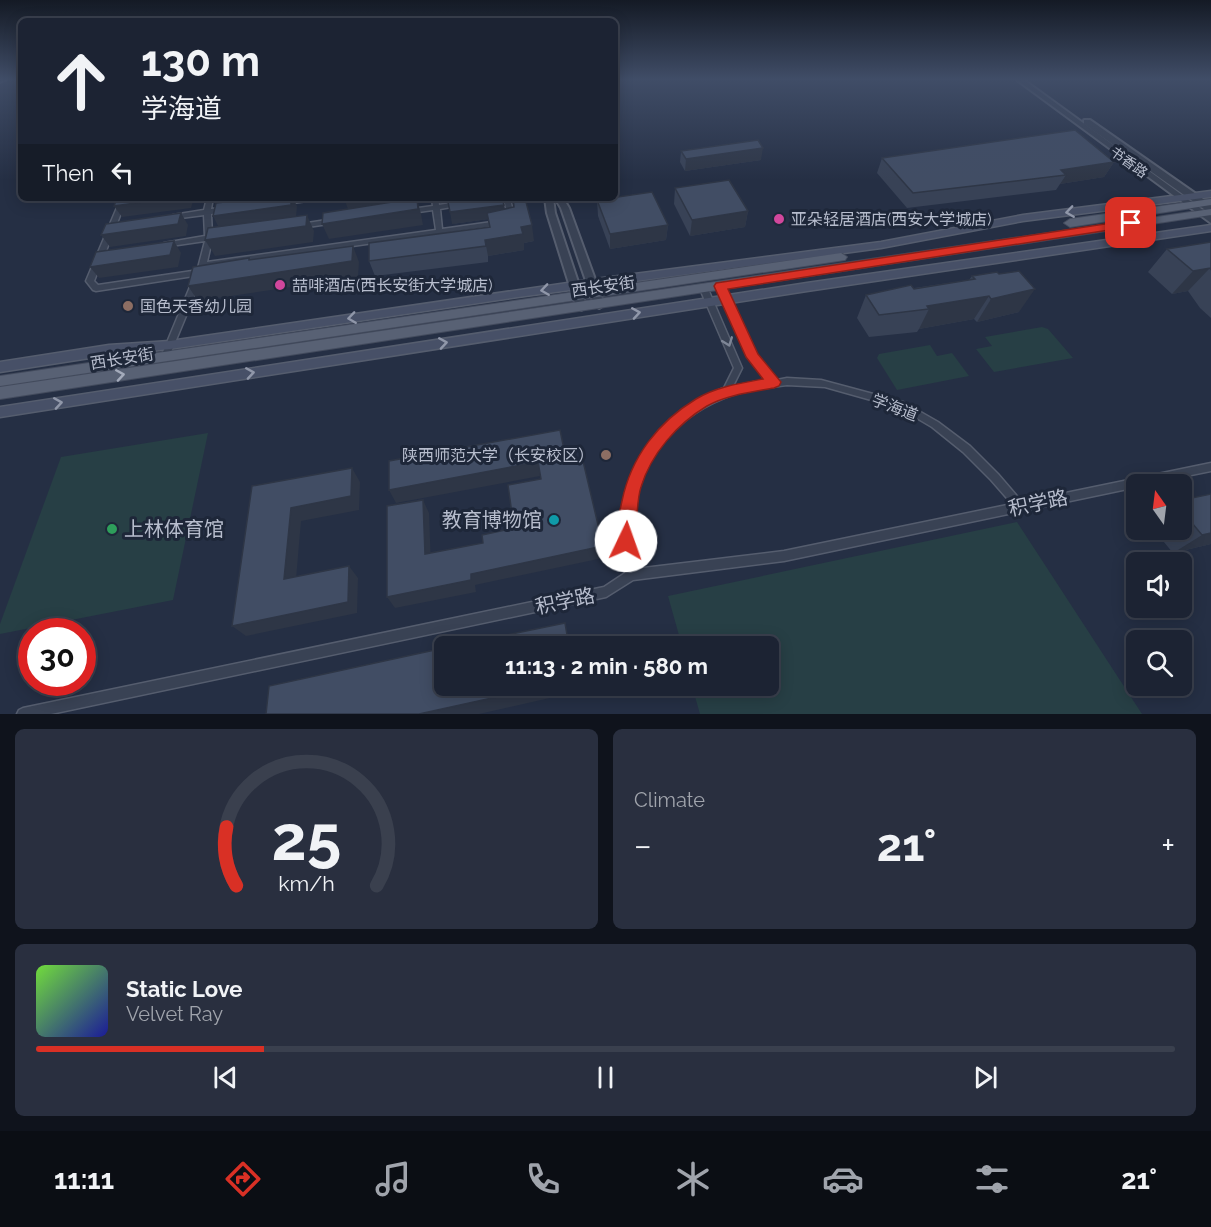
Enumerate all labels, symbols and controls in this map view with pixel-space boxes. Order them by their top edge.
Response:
text: 130 m [141,37,260,86]
icon: ahead [42,42,120,120]
text: 学海道 [141,93,222,124]
street label: 书香路 [1107,143,1151,181]
icon: left [106,156,139,189]
text: Then [42,160,94,186]
pin [1105,197,1156,248]
one-way arrow [1065,205,1074,217]
icon: arrive [1114,206,1147,239]
place label: 亚朵轻居酒店(西安大学城店) [791,210,992,229]
marker: 亚朵轻居酒店(西安大学城店) [772,212,786,226]
street label: 西长安街 [570,273,636,300]
place label: 喆啡酒店(西长安街大学城店) [292,276,493,295]
marker: 喆啡酒店(西长安街大学城店) [273,278,287,292]
one-way arrow [540,283,549,295]
place label: 国色天香幼儿园 [140,297,252,316]
marker: 国色天香幼儿园 [121,299,135,313]
one-way arrow [631,308,640,320]
one-way arrow [347,312,357,324]
one-way arrow [721,336,733,347]
one-way arrow [438,337,448,350]
street label: 西长安街 [89,344,155,373]
one-way arrow [245,367,255,380]
one-way arrow [116,370,125,382]
street label: 学海道 [869,390,921,425]
one-way arrow [52,397,62,410]
place label: 陕西师范大学（长安校区） [402,446,594,465]
marker: 陕西师范大学（长安校区） [599,448,613,462]
north arrow [1126,474,1192,540]
map controls [1126,474,1192,696]
street label: 积学路 [1006,485,1070,521]
place label: 教育博物馆 [442,508,542,532]
position arrow [594,509,658,573]
marker: 教育博物馆 [547,513,561,527]
place label: 上林体育馆 [124,517,224,541]
marker: 上林体育馆 [105,522,119,536]
button: sound [1126,552,1192,618]
street label: 积学路 [533,583,597,619]
speed limit sign: 30 [18,618,96,696]
button: search [1126,630,1192,696]
text: 11:13 · 2 min · 580 m [505,653,708,679]
text: Climate [634,788,705,812]
text: 25 [272,801,341,875]
text: 21° [877,819,936,872]
text: − [634,826,652,865]
text: + [1161,826,1175,865]
text: km/h [278,871,335,896]
text: Static Love [126,976,243,1002]
text: Velvet Ray [126,1002,223,1026]
icon: previous [209,1061,242,1094]
icon: pause [589,1061,622,1094]
icon: next [969,1061,1002,1094]
icon: directions [222,1158,264,1200]
icon: music [372,1158,414,1200]
icon: phone [522,1158,564,1200]
icon: climate [672,1158,714,1200]
icon: car [822,1158,864,1200]
icon: filters [971,1158,1013,1200]
text: 11:11 [54,1164,114,1195]
text: 21° [1121,1164,1157,1195]

